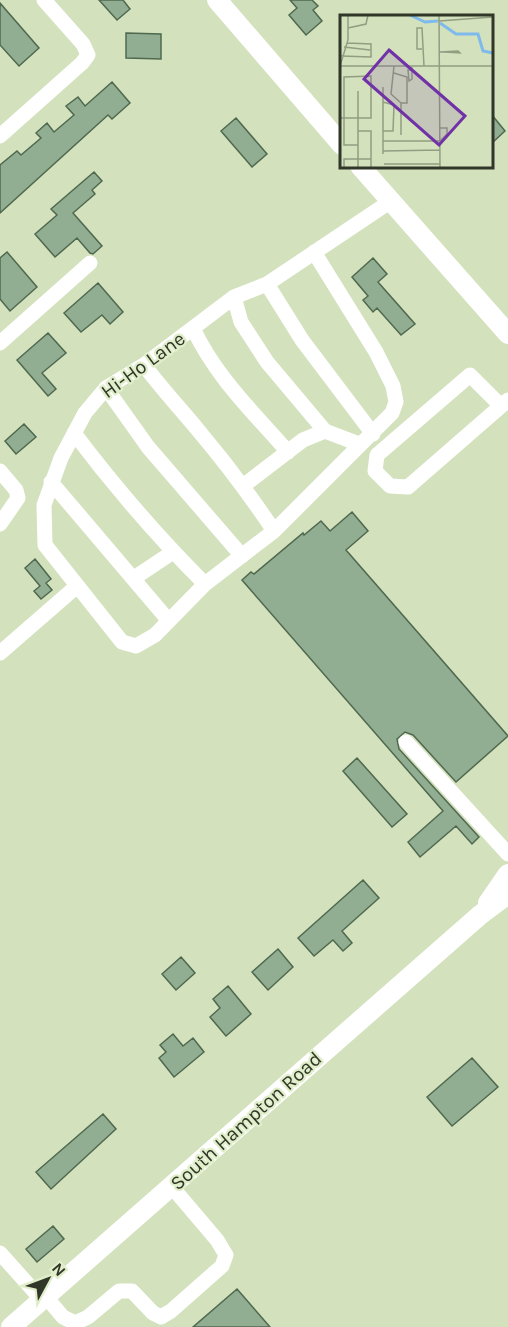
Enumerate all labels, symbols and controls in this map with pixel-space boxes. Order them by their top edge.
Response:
inset map [340,15,493,168]
street label: Hi-Ho Lane [97,327,189,403]
street label: South Hampton Road [166,1047,326,1195]
north arrow [18,1249,78,1309]
text: N [48,1259,70,1280]

